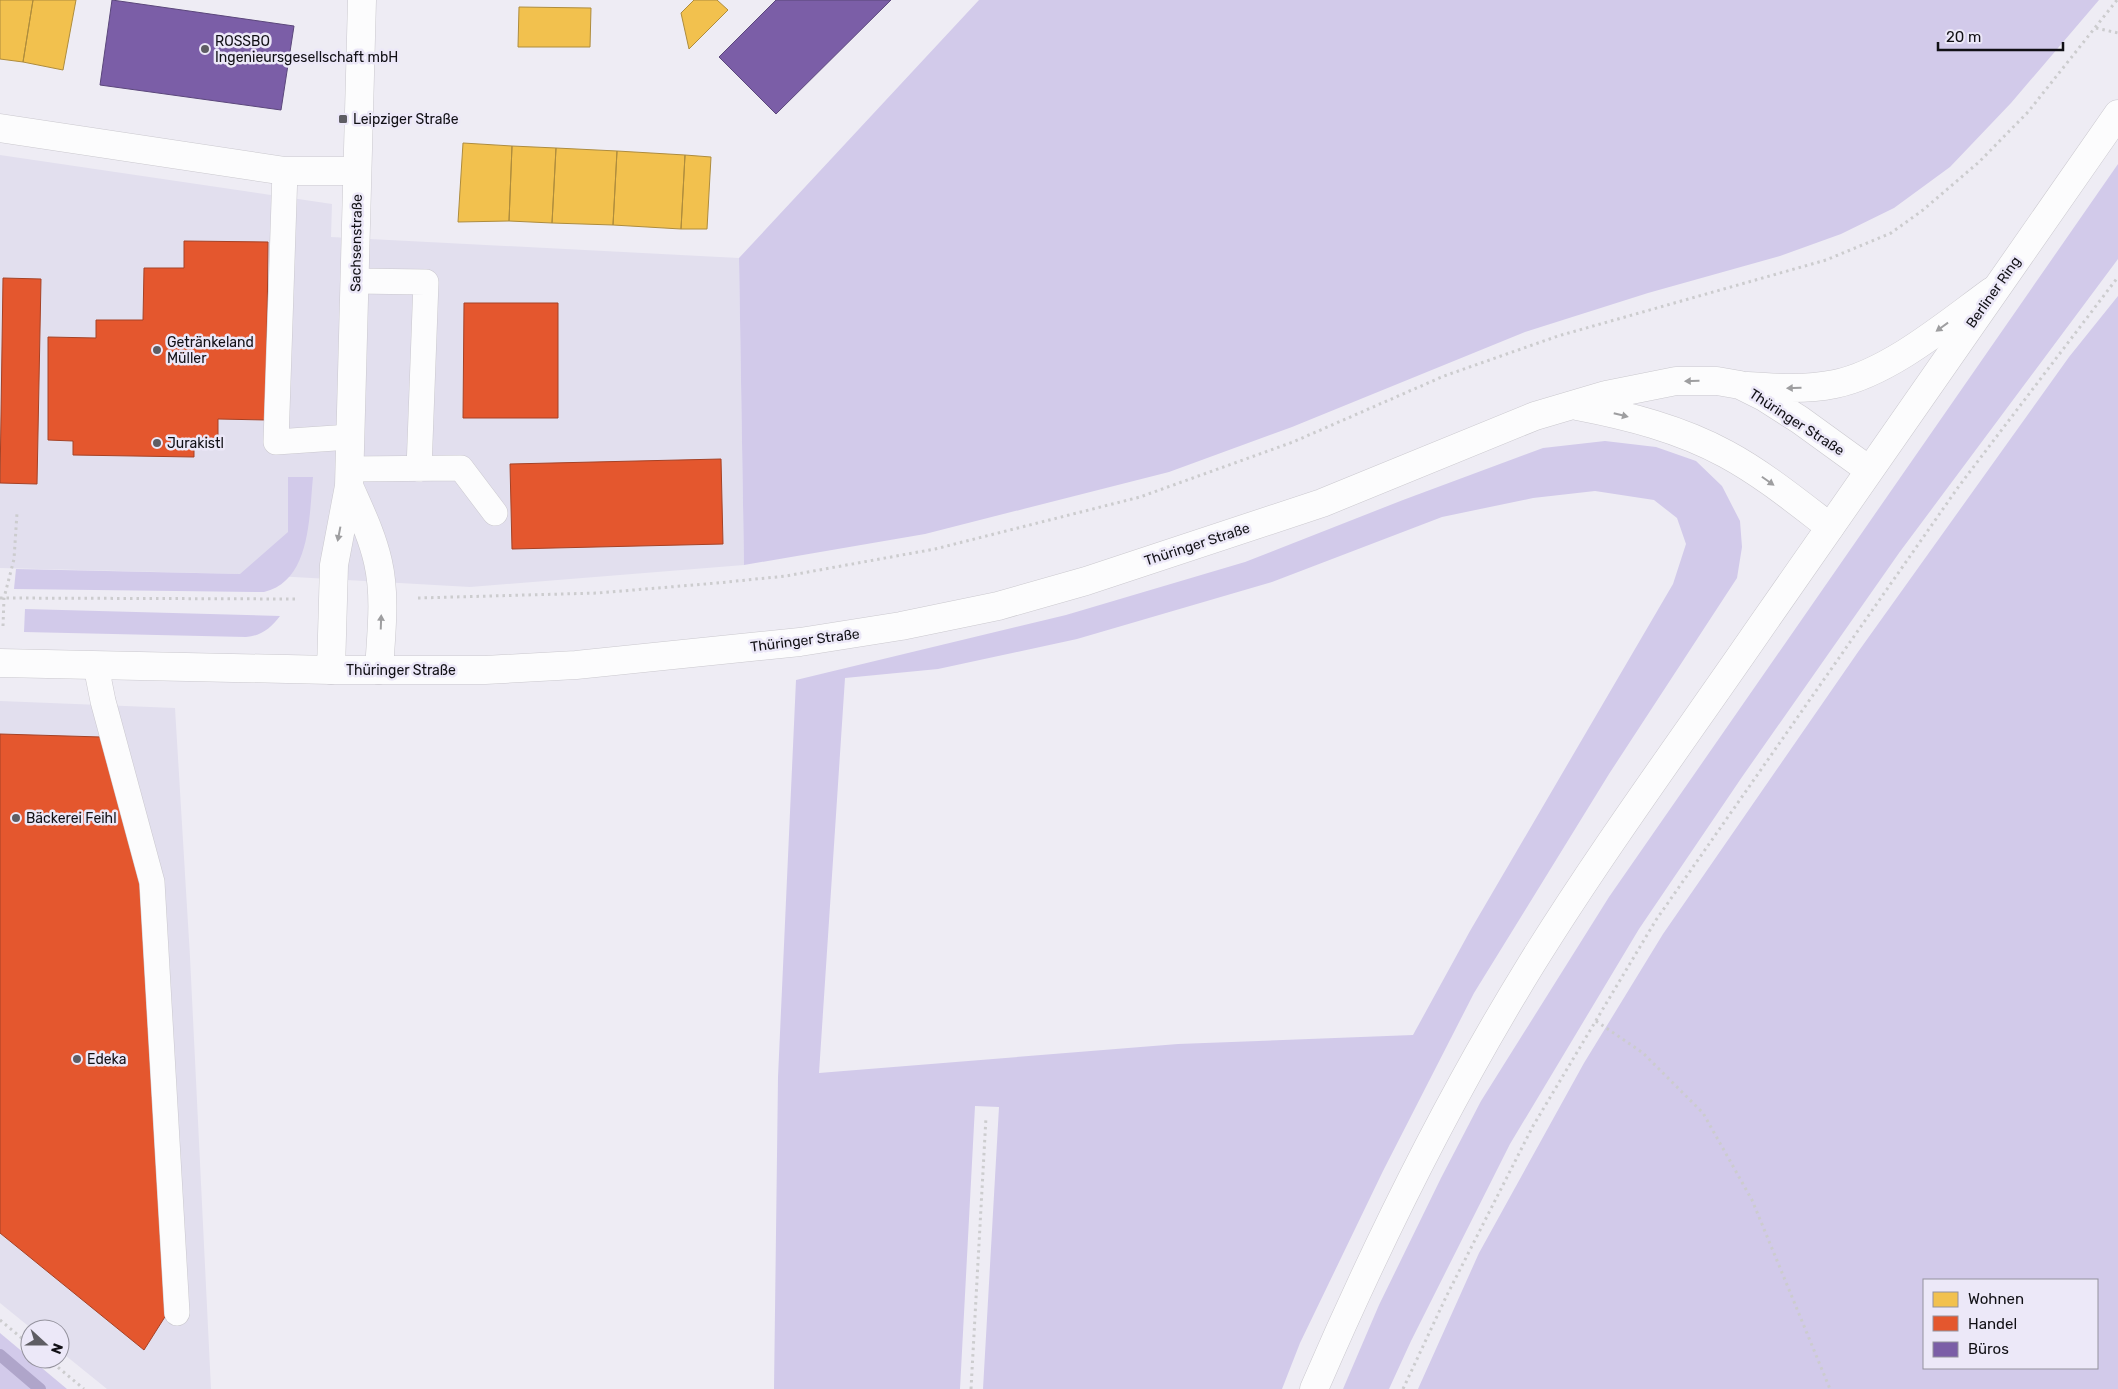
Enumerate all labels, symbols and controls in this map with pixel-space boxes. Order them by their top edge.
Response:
scale bar [1938,20,2063,52]
text: 20 m [1946,28,1981,46]
place label: ROSSBO Ingenieursgesellschaft mbH [215,33,398,66]
marker: ROSSBO Ingenieursgesellschaft mbH [199,43,211,55]
place label: Leipziger Straße [353,111,459,128]
marker: Leipziger Straße [337,113,349,125]
street label: Sachsenstraße [347,194,366,292]
street label: Berliner Ring [1963,253,2024,331]
one-way arrow [1935,322,1949,332]
place label: Getränkeland Müller [167,334,254,367]
marker: Getränkeland Müller [151,344,163,356]
one-way arrow [1684,377,1700,385]
one-way arrow [1786,384,1802,392]
street label: Thüringer Straße [1746,385,1848,460]
one-way arrow [1614,411,1629,419]
place label: Jurakistl [167,435,224,452]
marker: Jurakistl [151,437,163,449]
one-way arrow [1762,476,1775,486]
street label: Thüringer Straße [1142,519,1252,570]
one-way arrow [335,526,343,541]
one-way arrow [378,613,386,629]
street label: Thüringer Straße [750,625,861,656]
street label: Thüringer Straße [346,662,456,679]
place label: Bäckerei Feihl [26,810,117,827]
marker: Bäckerei Feihl [10,812,22,824]
place label: Edeka [87,1051,126,1068]
marker: Edeka [71,1053,83,1065]
legend [1923,1279,2098,1369]
text: Wohnen [1968,1290,2024,1308]
text: Handel [1968,1315,2017,1333]
north arrow [20,1319,70,1369]
text: Büros [1968,1340,2009,1358]
text: N [47,1341,66,1356]

